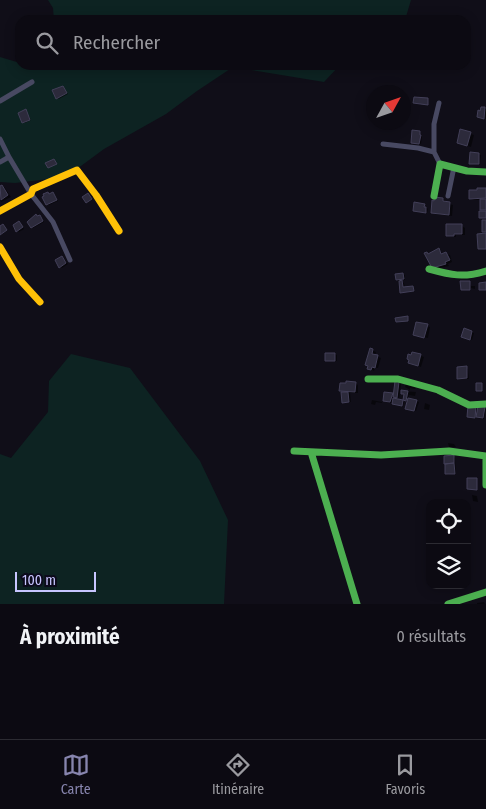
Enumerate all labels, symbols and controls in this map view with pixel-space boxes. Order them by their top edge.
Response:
search box [15,15,471,70]
icon: search [33,29,61,57]
text: Rechercher [73,31,160,54]
north arrow [366,85,411,130]
map controls [426,499,471,589]
button: locate [426,499,471,544]
button: layers [426,544,471,589]
scale bar [15,569,96,592]
text: 100 m [22,572,56,589]
text: À proximité [20,624,120,650]
text: 0 résultats [396,627,466,646]
tab: Carte [61,751,91,798]
tab: Itinéraire [212,751,264,798]
tab: Favoris [385,751,425,798]

